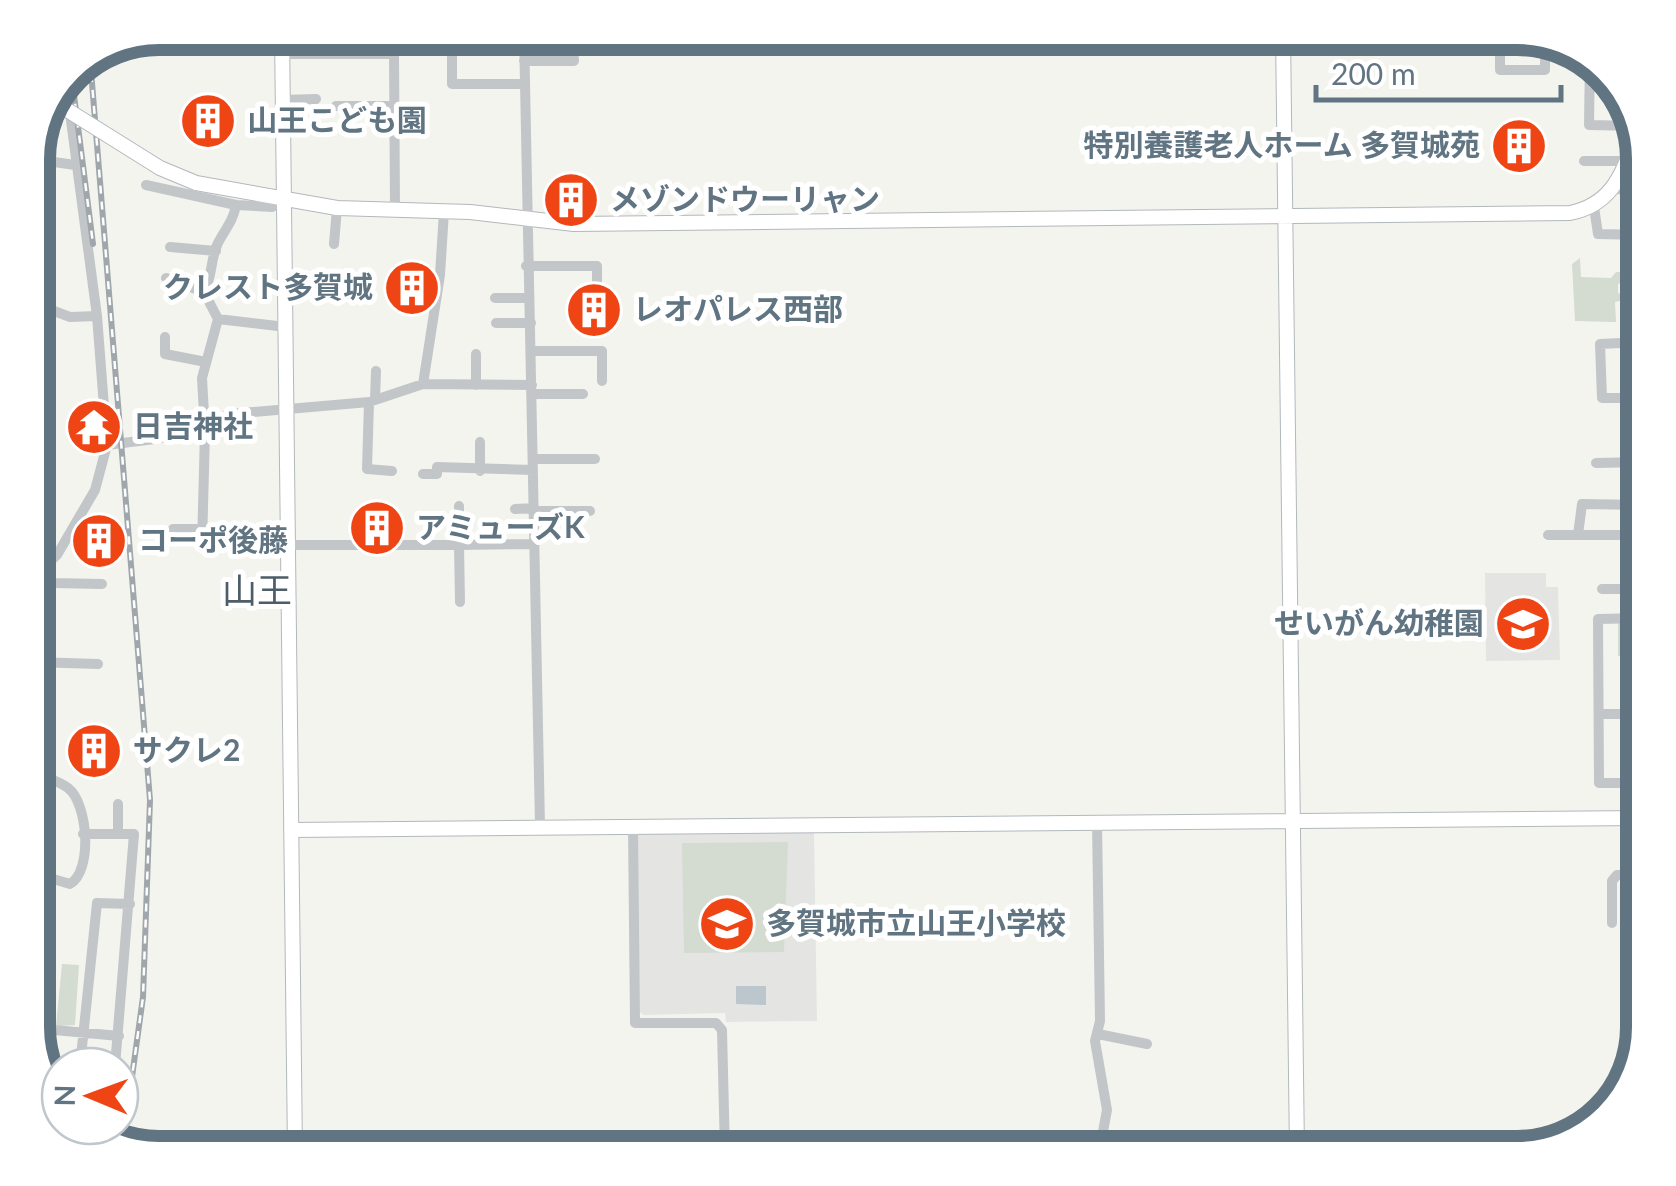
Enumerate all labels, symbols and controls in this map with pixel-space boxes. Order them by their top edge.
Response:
scale bar [1316,40,1561,102]
text: 200 m [1331,55,1416,91]
building icon: 山王こども園 [178,91,238,151]
place label: 山王こども園 [247,101,427,137]
building icon: 特別養護老人ホーム 多賀城苑 [1489,116,1549,176]
place label: 特別養護老人ホーム 多賀城苑 [1084,126,1480,162]
building icon: メゾンドウーリャン [541,170,601,230]
place label: メゾンドウーリャン [610,180,880,216]
building icon: クレスト多賀城 [382,258,442,318]
place label: クレスト多賀城 [163,268,373,304]
building icon: レオパレス西部 [564,280,624,340]
place label: レオパレス西部 [633,290,843,326]
temple icon: 日吉神社 [64,397,124,457]
place label: 日吉神社 [133,407,253,443]
building icon: アミューズK [347,498,407,558]
place label: アミューズK [416,508,585,544]
building icon: コーポ後藤 [69,511,129,571]
place label: コーポ後藤 [138,521,288,557]
district label: 山王 [222,568,292,610]
school or university icon: せいがん幼稚園 [1493,594,1553,654]
place label: せいがん幼稚園 [1274,604,1484,640]
building icon: サクレ2 [64,721,124,781]
place label: サクレ2 [133,731,240,767]
school or university icon: 多賀城市立山王小学校 [697,894,757,954]
place label: 多賀城市立山王小学校 [766,904,1066,940]
north arrow [40,1046,140,1146]
text: N [47,1084,81,1107]

